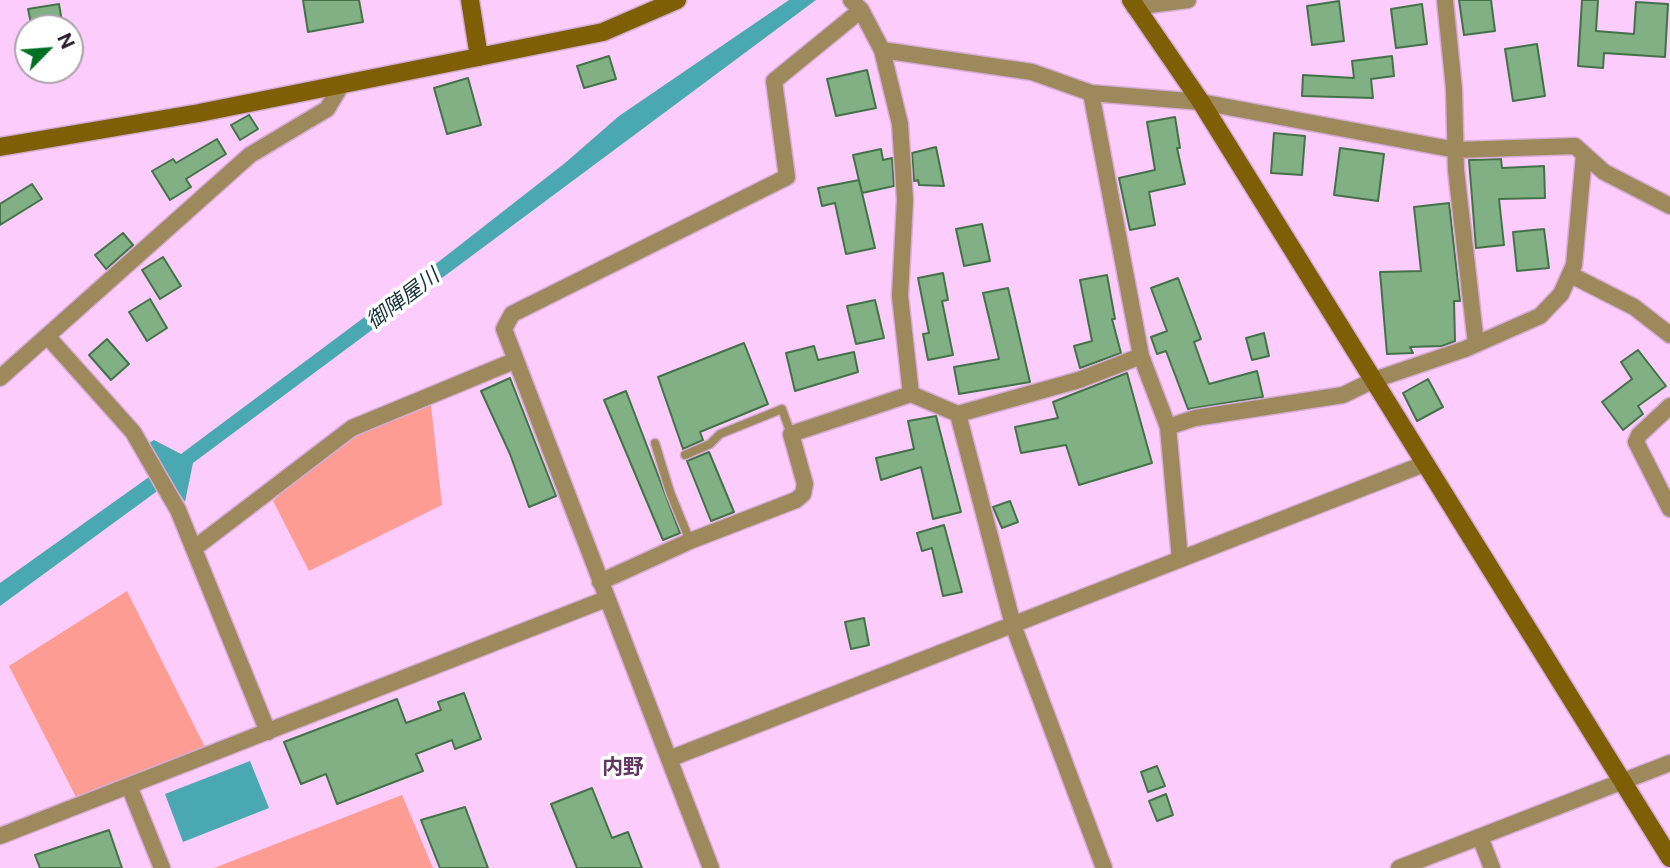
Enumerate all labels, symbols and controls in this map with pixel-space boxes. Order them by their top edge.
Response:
north arrow [14,14,84,84]
text: N [53,30,79,52]
water label: 御陣屋川 [362,264,444,334]
district label: 内野 [602,755,644,781]

